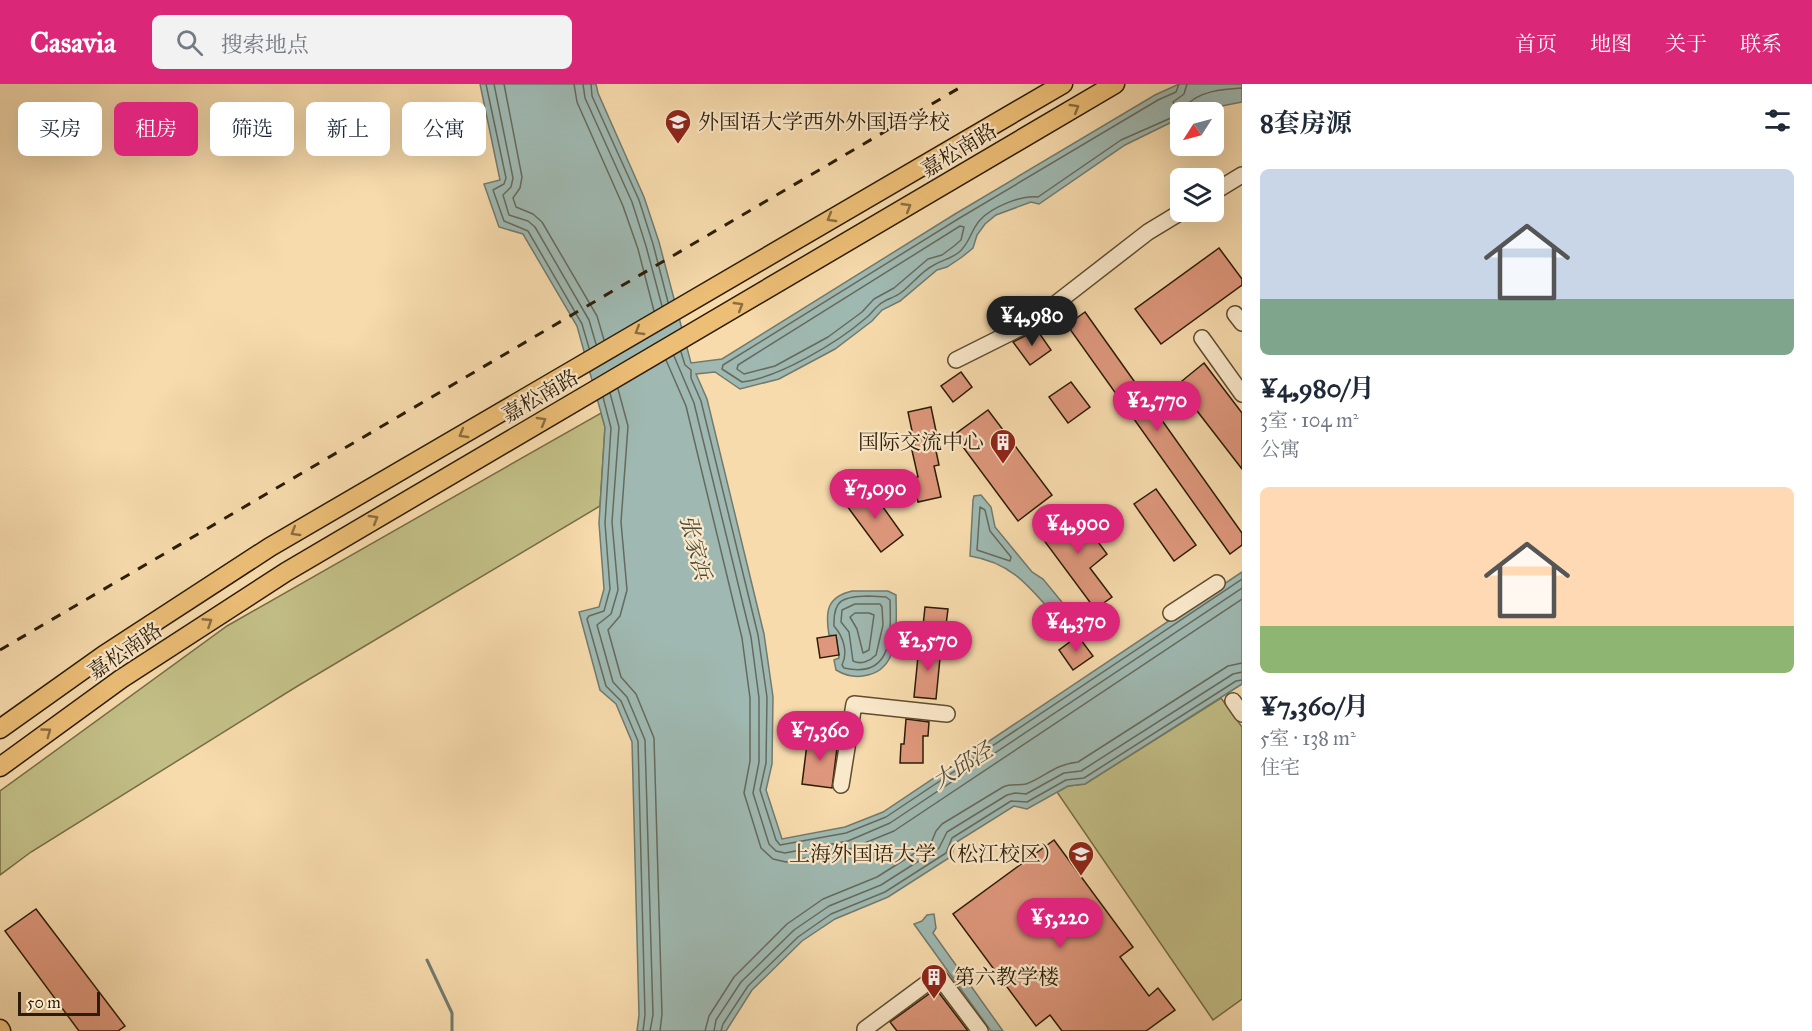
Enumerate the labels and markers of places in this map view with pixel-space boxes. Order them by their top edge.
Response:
school or university icon: 外国语大学西外外国语学校 [663,107,693,145]
place label: 外国语大学西外外国语学校 [698,109,950,135]
pin: ¥4,980 [983,296,1081,347]
pin: ¥2,770 [1108,381,1206,432]
building icon: 国际交流中心 [988,427,1018,465]
place label: 国际交流中心 [858,429,984,455]
pin: ¥7,090 [826,469,924,520]
pin: ¥4,900 [1029,504,1127,555]
pin: ¥4,370 [1027,602,1125,653]
pin: ¥2,570 [879,621,977,672]
pin: ¥7,360 [771,711,869,762]
school or university icon: 上海外国语大学（松江校区） [1066,839,1096,877]
place label: 上海外国语大学（松江校区） [789,841,1062,867]
pin: ¥5,220 [1011,898,1109,949]
building icon: 第六教学楼 [919,962,949,1000]
place label: 第六教学楼 [954,964,1059,990]

